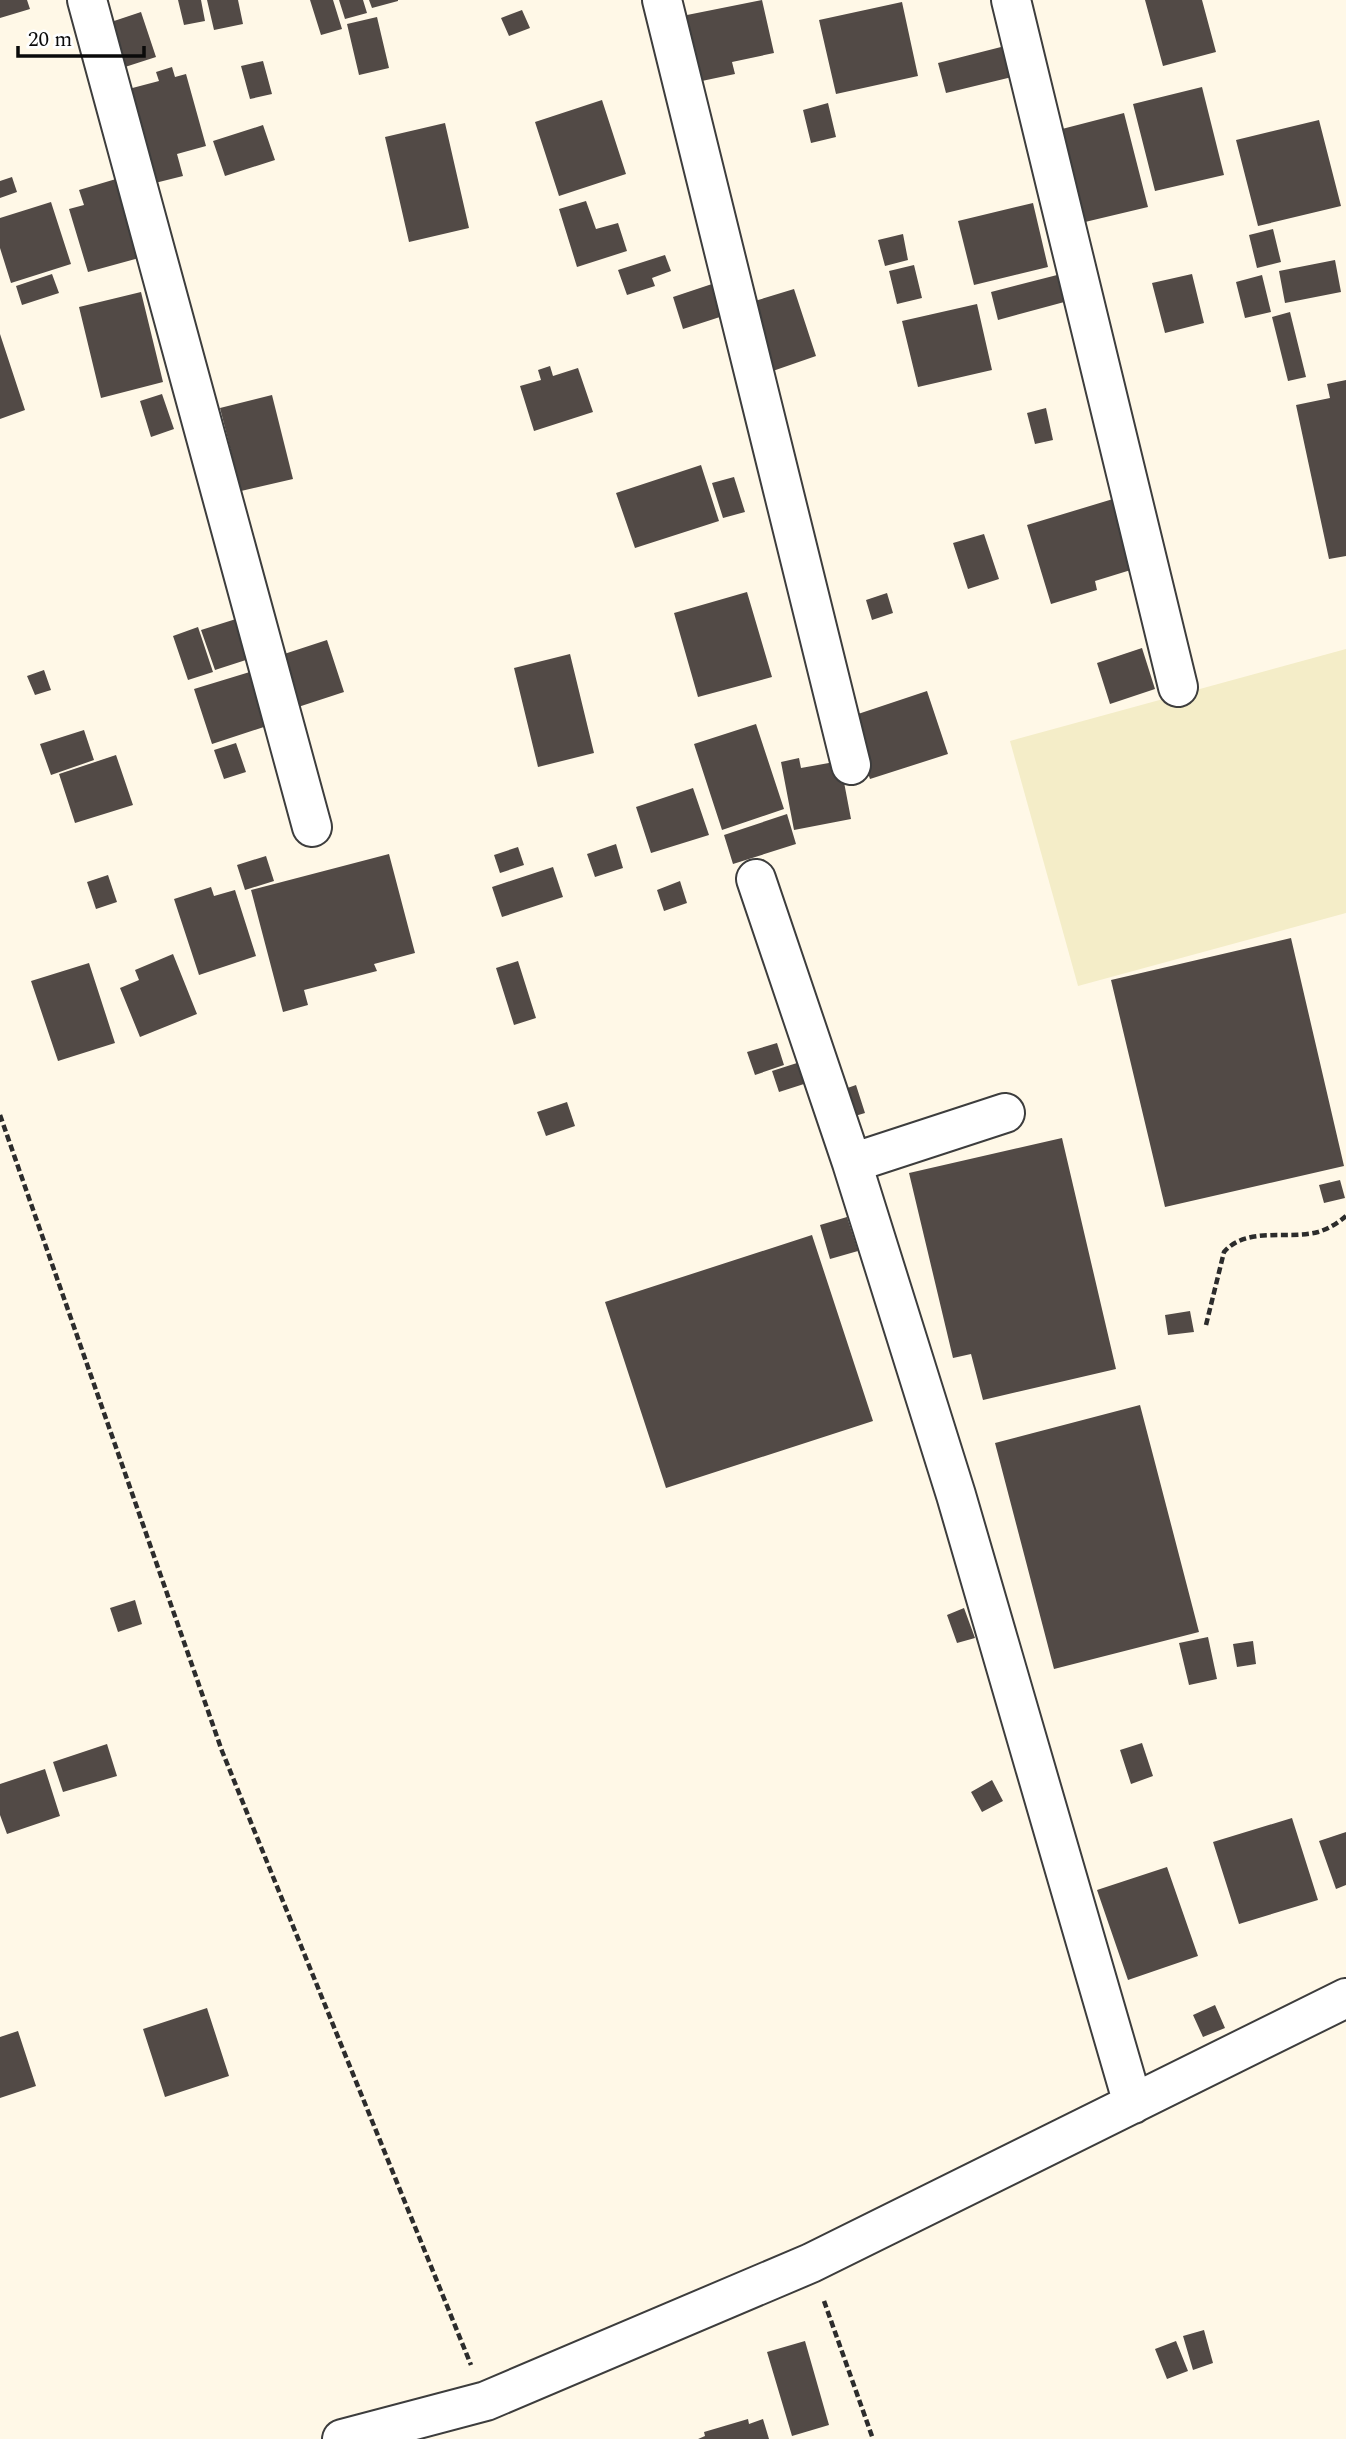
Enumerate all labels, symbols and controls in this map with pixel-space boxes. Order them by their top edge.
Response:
scale bar [18,14,144,58]
text: 20 m [28,24,72,56]

